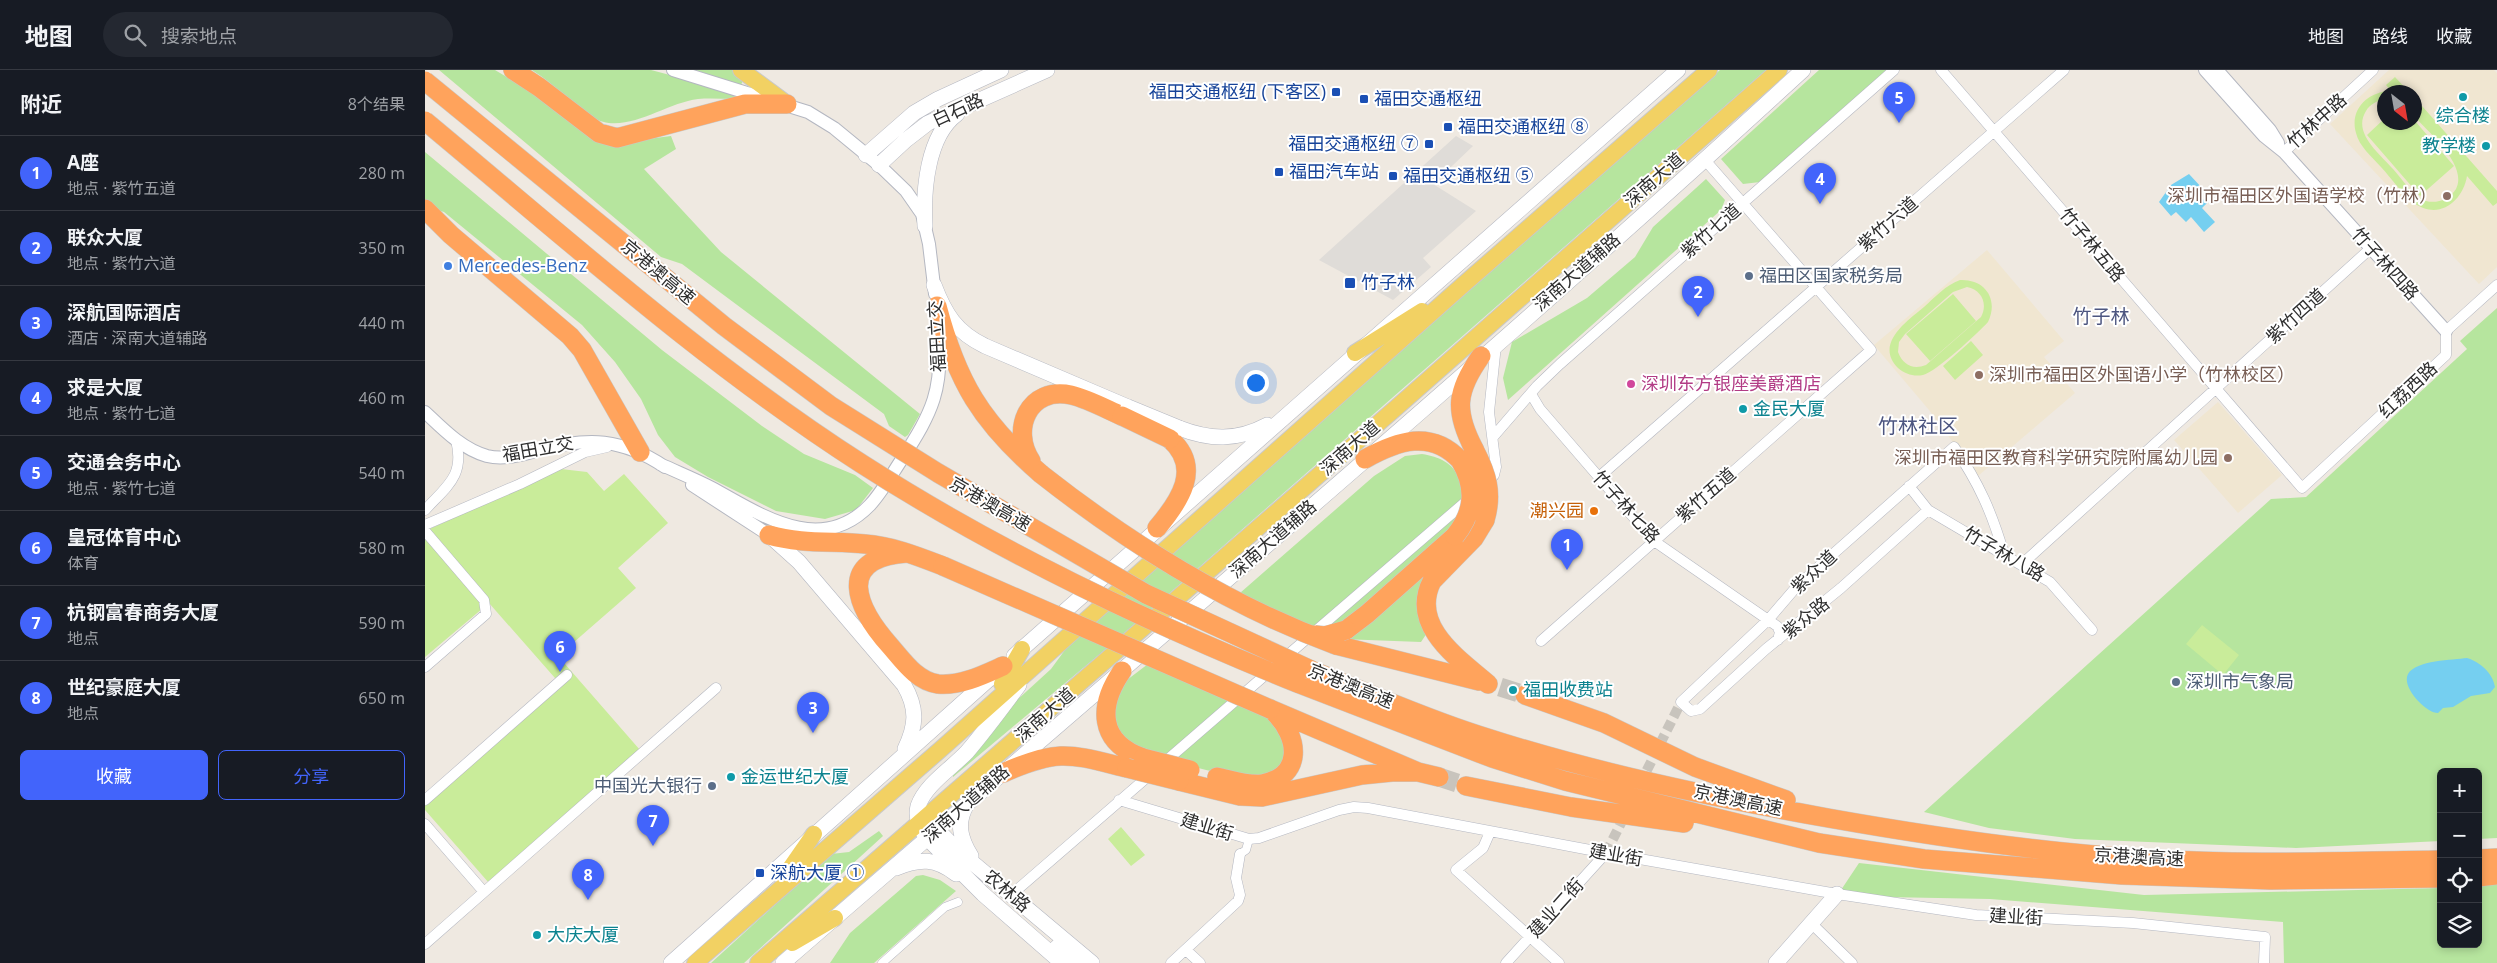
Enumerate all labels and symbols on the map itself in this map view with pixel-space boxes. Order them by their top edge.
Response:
place label: 福田交通枢纽 (下客区) [1149,79,1326,103]
pin: 5 [1883,82,1915,123]
north arrow [2377,85,2422,130]
marker: 福田交通枢纽 (下客区) [1330,86,1342,98]
place label: 福田交通枢纽 [1374,86,1482,110]
street label: 白石路 [928,87,987,131]
street label: 竹林中路 [2282,87,2351,153]
marker: 综合楼 [2457,91,2469,103]
marker: 福田交通枢纽 [1358,93,1370,105]
place label: 综合楼 [2436,103,2490,127]
place label: 福田交通枢纽 ⑧ [1458,114,1589,138]
marker: 福田交通枢纽 ⑧ [1442,121,1454,133]
place label: 福田交通枢纽 ⑦ [1288,131,1419,155]
place label: 教学楼 [2422,133,2476,157]
marker: 福田交通枢纽 ⑦ [1423,138,1435,150]
marker: 教学楼 [2480,140,2492,152]
street label: 深南大道 [1618,147,1688,212]
place label: 福田汽车站 [1289,159,1379,183]
place label: 福田交通枢纽 ⑤ [1403,163,1534,187]
pin: 4 [1804,163,1836,204]
marker: 福田汽车站 [1273,166,1285,178]
marker: 福田交通枢纽 ⑤ [1387,170,1399,182]
place label: 深圳市福田区外国语学校（竹林） [2167,183,2437,207]
marker: 深圳市福田区外国语学校（竹林） [2441,190,2453,202]
street label: 紫竹六道 [1852,191,1922,256]
street label: 紫竹七道 [1675,198,1745,263]
street label: 竹子林五路 [2055,202,2131,287]
street label: 竹子林四路 [2347,222,2425,305]
street label: 深南大道辅路 [1528,227,1625,316]
street label: 京港澳高速 [616,233,701,309]
place label: Mercedes-Benz [458,253,587,277]
marker: Mercedes-Benz [442,260,454,272]
place label: 福田区国家税务局 [1759,263,1903,287]
place label: 竹子林 [1361,270,1415,294]
marker: 福田区国家税务局 [1743,270,1755,282]
marker: 竹子林 [1343,276,1357,290]
pin: 2 [1682,276,1714,317]
street label: 紫竹四道 [2261,282,2330,348]
street label: 福田立交 [922,299,950,373]
district label: 竹子林 [2072,303,2130,329]
street label: 红荔西路 [2373,356,2442,423]
place label: 深圳市福田区外国语小学（竹林校区） [1989,362,2295,386]
marker: 深圳市福田区外国语小学（竹林校区） [1973,369,1985,381]
your location [1243,370,1269,396]
place label: 深圳东方银座美爵酒店 [1641,371,1821,395]
marker: 深圳东方银座美爵酒店 [1625,378,1637,390]
place label: 金民大厦 [1753,396,1825,420]
marker: 金民大厦 [1737,403,1749,415]
district label: 竹林社区 [1878,412,1958,439]
street label: 深南大道 [1314,415,1384,480]
street label: 福田立交 [500,430,575,466]
place label: 深圳市福田区教育科学研究院附属幼儿园 [1894,445,2218,469]
marker: 深圳市福田区教育科学研究院附属幼儿园 [2222,452,2234,464]
street label: 紫竹五道 [1670,462,1740,527]
street label: 竹子林七路 [1588,465,1666,548]
street label: 京港澳高速 [946,470,1035,536]
street label: 深南大道辅路 [1224,494,1321,583]
place label: 潮兴园 [1530,498,1584,522]
marker: 潮兴园 [1588,505,1600,517]
street label: 竹子林八路 [1960,520,2049,586]
pin: 1 [1551,529,1583,570]
street label: 紫众道 [1785,544,1841,598]
street label: 紫众路 [1777,591,1834,644]
pin: 6 [544,631,576,672]
street label: 京港澳高速 [1305,657,1398,713]
place label: 深圳市气象局 [2186,669,2294,693]
marker: 深圳市气象局 [2170,676,2182,688]
place label: 福田收费站 [1523,677,1613,701]
street label: 深南大道 [1009,682,1079,747]
marker: 福田收费站 [1507,684,1519,696]
pin: 3 [797,692,829,733]
street label: 深南大道辅路 [917,759,1014,848]
place label: 金运世纪大厦 [741,764,849,788]
marker: 金运世纪大厦 [725,771,737,783]
place label: 中国光大银行 [594,773,702,797]
street label: 京港澳高速 [1692,778,1785,820]
marker: 中国光大银行 [706,780,718,792]
pin: 7 [637,805,669,846]
street label: 建业街 [1178,807,1237,845]
street label: 建业街 [1588,838,1645,871]
street label: 京港澳高速 [2093,842,2185,870]
pin: 8 [572,859,604,900]
place label: 深航大厦 ① [770,860,865,884]
street label: 农林路 [979,864,1036,917]
marker: 深航大厦 ① [754,867,766,879]
street label: 建业二街 [1522,873,1588,942]
street label: 建业街 [1988,903,2044,929]
place label: 大庆大厦 [547,922,619,946]
marker: 大庆大厦 [531,929,543,941]

